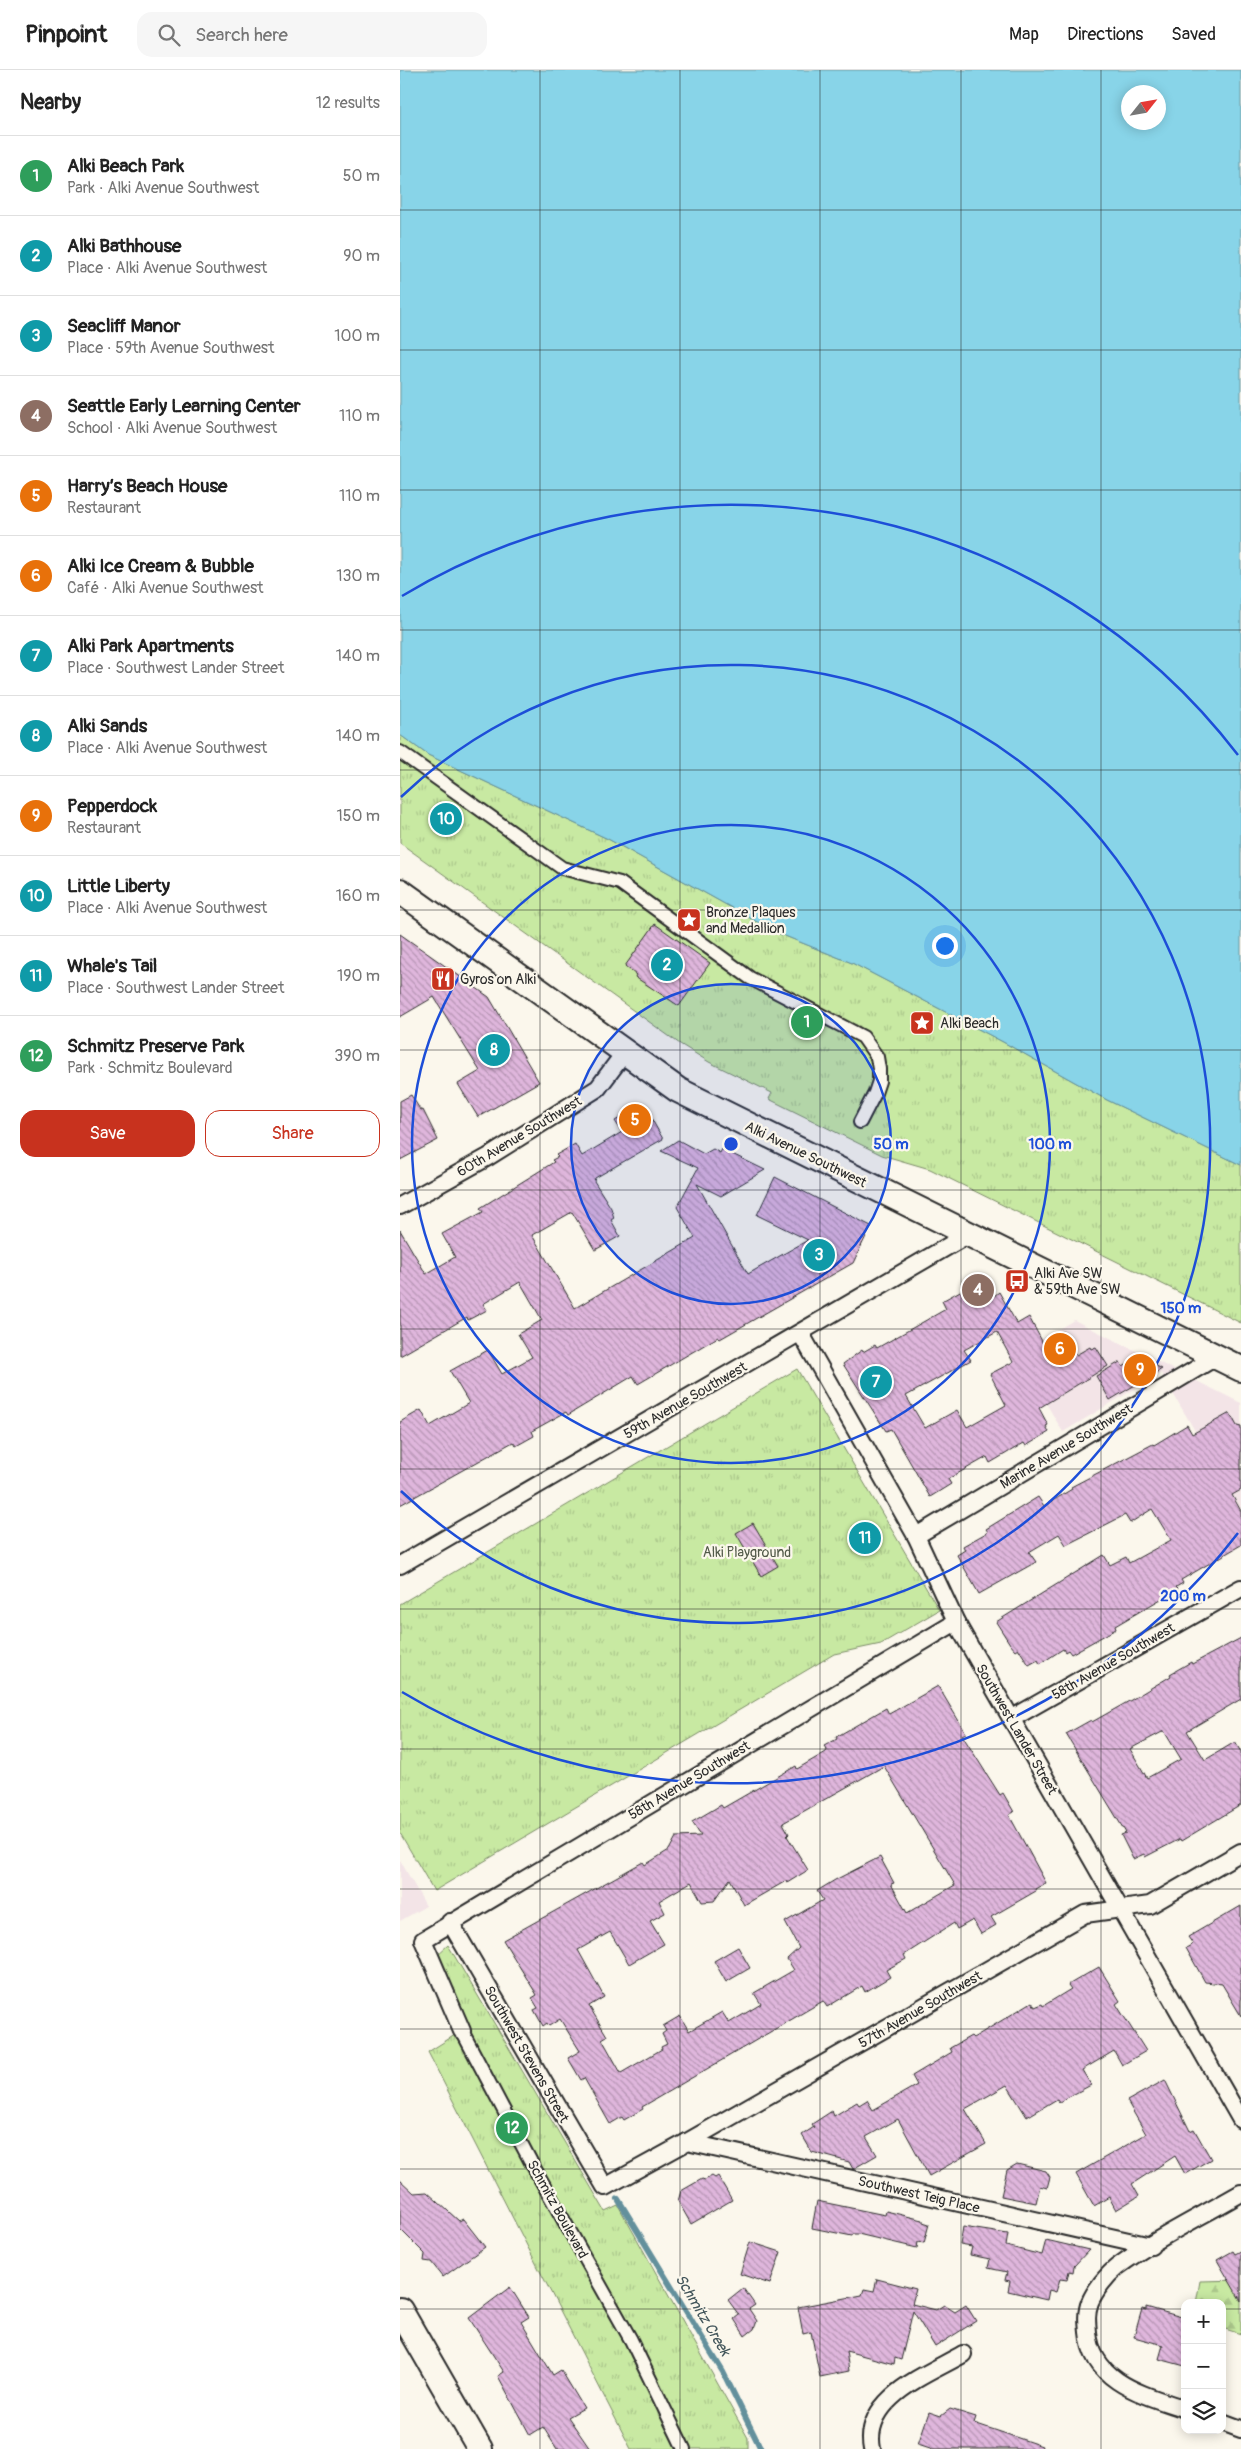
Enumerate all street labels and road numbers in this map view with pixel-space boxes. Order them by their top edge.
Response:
street label: 60th Avenue Southwest [454,1092,585,1180]
street label: Alki Avenue Southwest [742,1118,870,1191]
street label: 59th Avenue Southwest [621,1358,750,1443]
street label: Marine Avenue Southwest [997,1400,1136,1493]
street label: 58th Avenue Southwest [1049,1619,1178,1704]
street label: Southwest Lander Street [972,1661,1061,1798]
street label: 58th Avenue Southwest [625,1737,754,1824]
street label: 57th Avenue Southwest [856,1967,985,2052]
street label: Southwest Stevens Street [481,1983,573,2126]
street label: Schmitz Boulevard [524,2157,592,2262]
street label: Southwest Teig Place [856,2172,981,2217]

